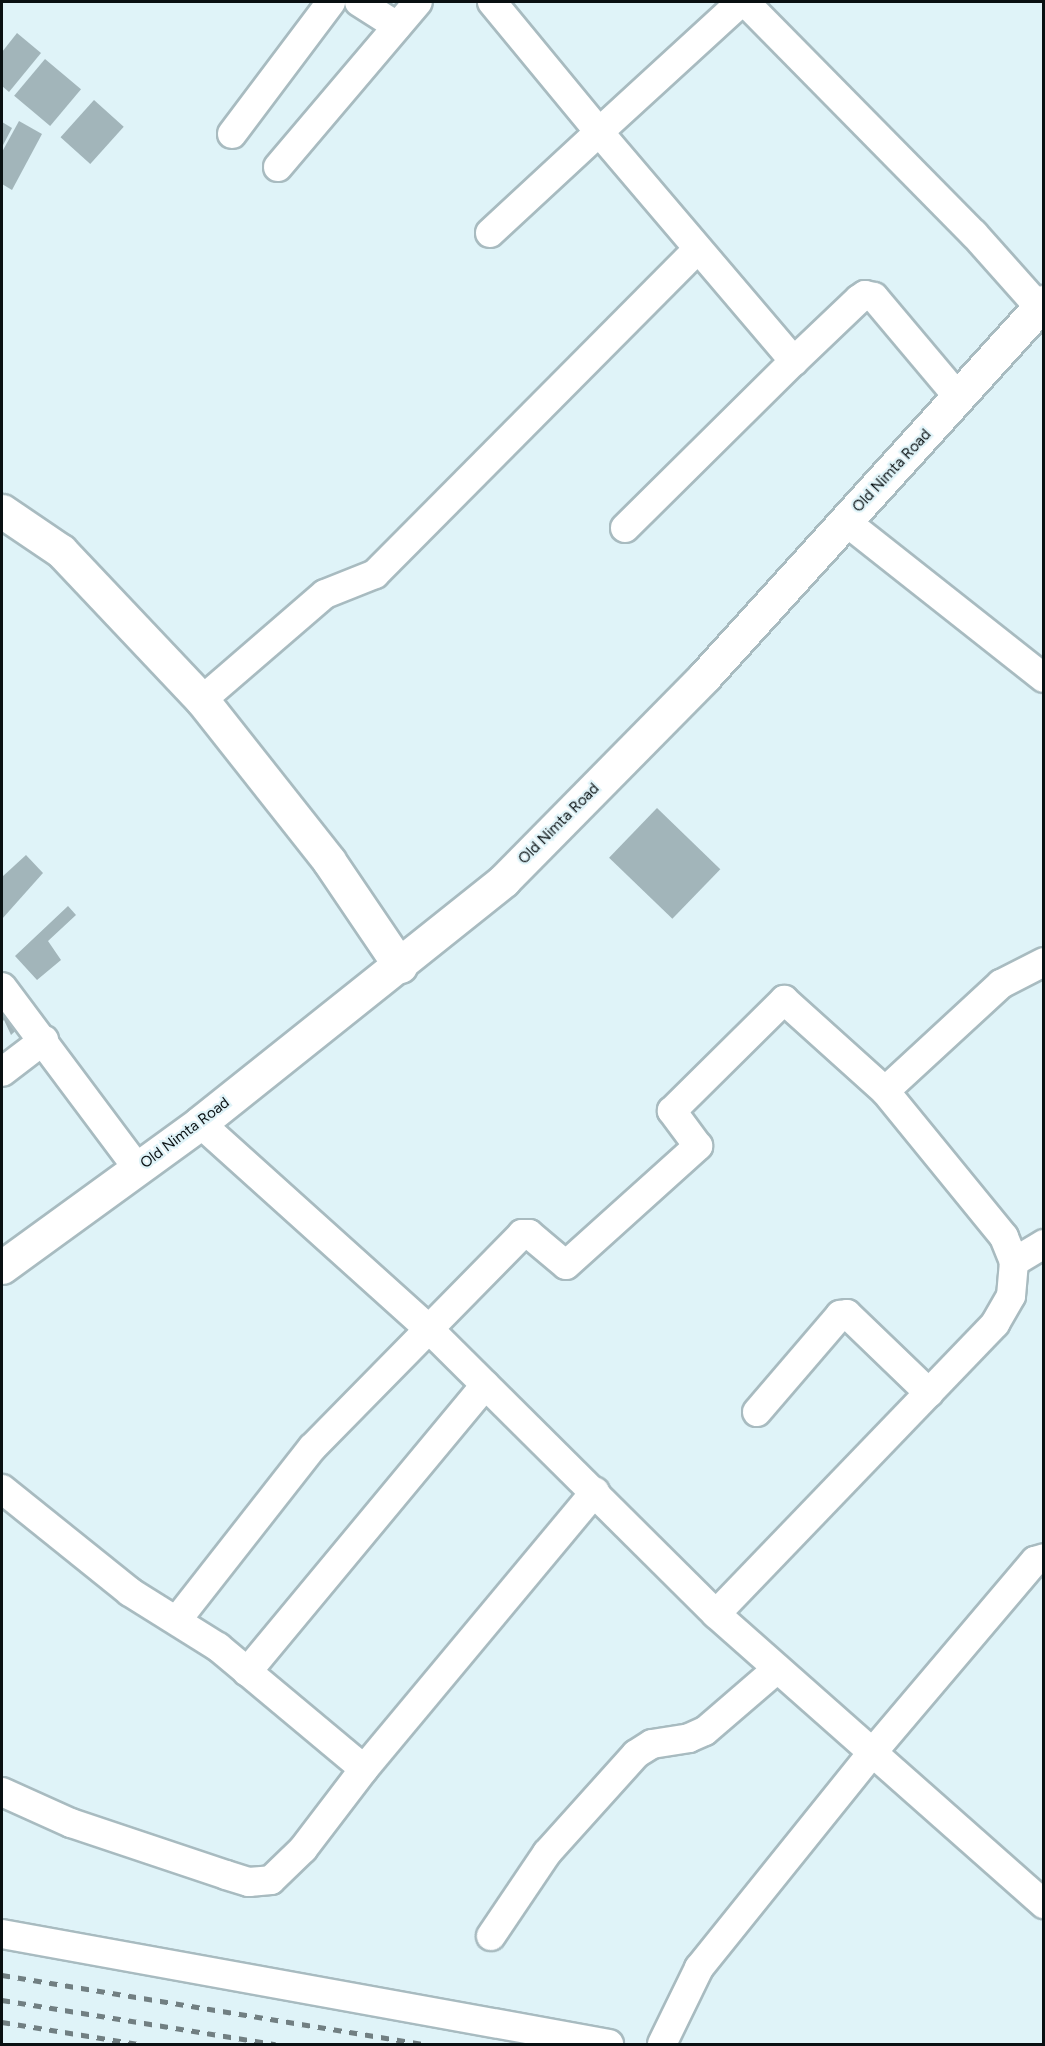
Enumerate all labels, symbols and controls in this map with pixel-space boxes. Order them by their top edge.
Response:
street label: Old Nimta Road [849,426,935,516]
street label: Old Nimta Road [515,780,603,868]
street label: Old Nimta Road [137,1094,233,1172]

